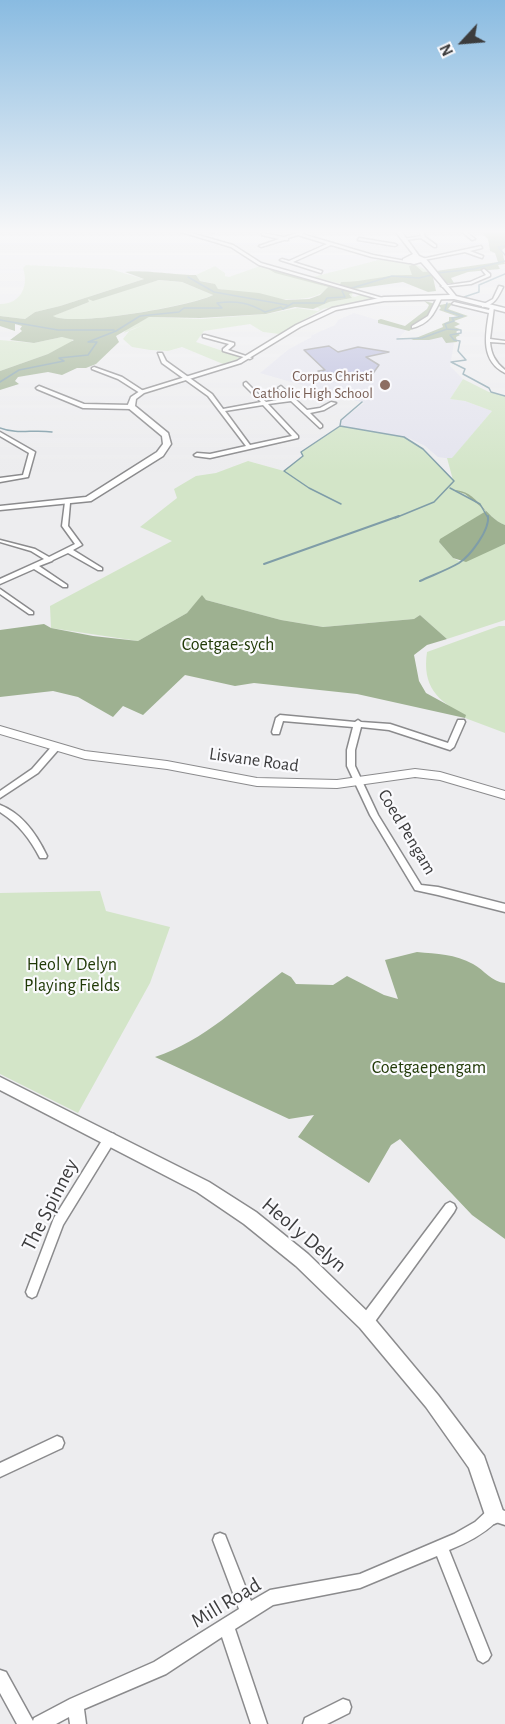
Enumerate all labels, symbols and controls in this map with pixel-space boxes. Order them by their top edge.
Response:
north arrow [433,12,493,72]
text: N [437,41,456,58]
place label: Corpus Christi Catholic High School [252,367,373,402]
marker: Corpus Christi Catholic High School [378,378,392,392]
park label: Coetgae-sych [182,634,274,656]
street label: Lisvane Road [208,743,300,777]
street label: Coed Pengam [373,785,441,879]
park label: Heol Y Delyn Playing Fields [24,954,120,996]
park label: Coetgaepengam [372,1057,486,1079]
street label: The Spinney [16,1155,84,1255]
street label: Heol y Delyn [256,1192,352,1278]
street label: Mill Road [186,1572,266,1634]

